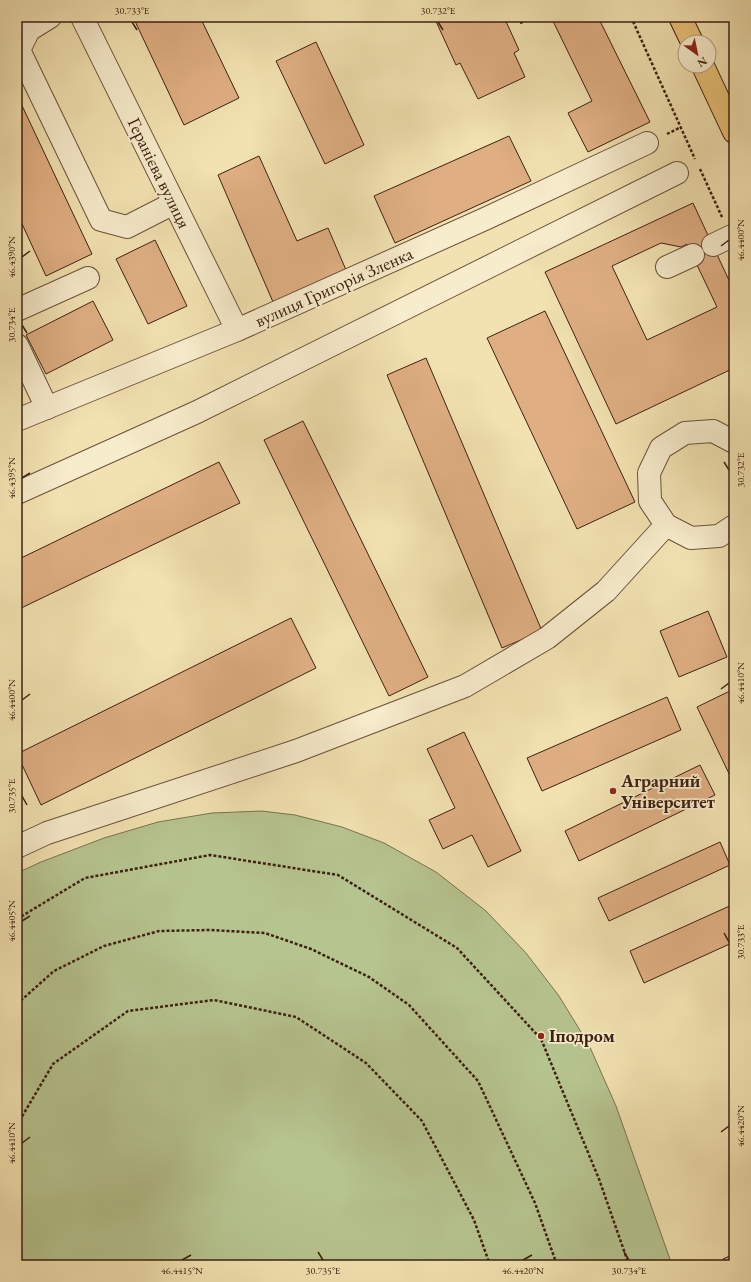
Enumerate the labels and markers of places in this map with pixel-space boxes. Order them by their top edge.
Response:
place label: Аграрний Університет [620,769,715,813]
marker: Аграрний Університет [608,786,618,796]
place label: Іподром [549,1024,615,1047]
marker: Іподром [536,1031,546,1041]

